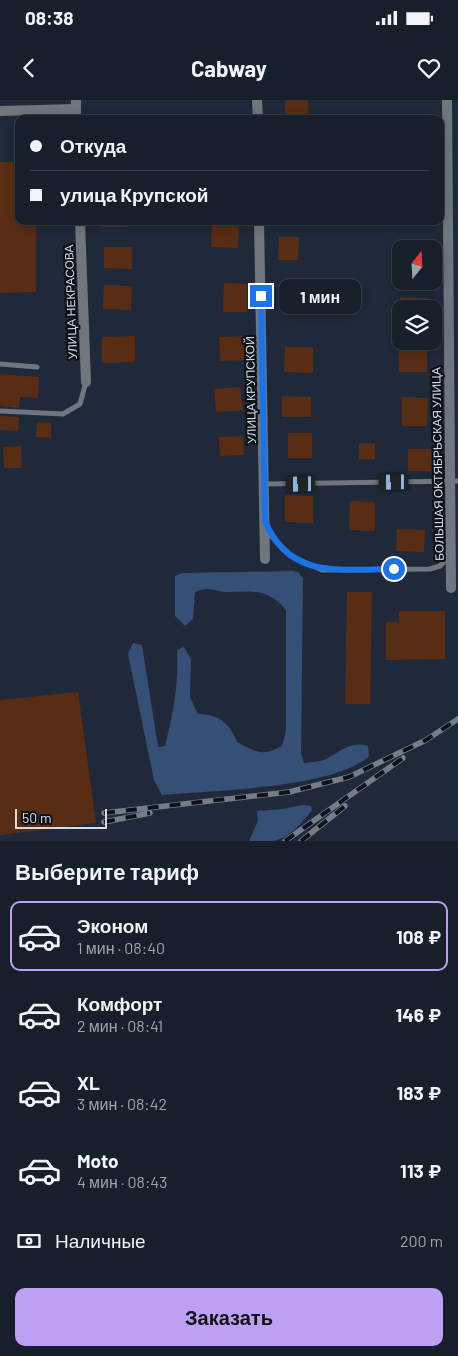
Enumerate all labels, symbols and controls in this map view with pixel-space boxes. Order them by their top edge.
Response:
text: 08:38 [25,6,74,29]
icon: back [15,54,43,82]
icon: heart [415,54,443,82]
text: Cabway [191,55,267,81]
text: Откуда [60,134,126,157]
text: улица Крупской [60,183,208,206]
north arrow [392,240,442,290]
map controls [392,240,442,350]
street label: УЛИЦА НЕКРАСОВА [61,244,80,360]
callout: 1 мин [278,278,361,314]
route end [250,285,272,307]
text: 1 мин [300,287,340,306]
button: layers [392,300,442,350]
street label: УЛИЦА КРУПСКОЙ [242,336,259,444]
street label: БОЛЬШАЯ ОКТЯБРЬСКАЯ УЛИЦА [428,367,447,561]
car [378,474,409,490]
car [285,476,316,492]
route start [383,558,405,580]
scale bar [15,806,108,829]
text: 50 m [22,809,51,826]
text: Выберите тариф [15,858,199,884]
icon: car [17,914,62,959]
text: Эконом [77,914,148,937]
text: 108 ₽ [396,925,441,948]
text: 1 мин · 08:40 [77,938,165,957]
icon: car [17,992,62,1037]
text: Комфорт [77,992,162,1015]
text: 146 ₽ [395,1003,441,1026]
text: 2 мин · 08:41 [77,1016,163,1035]
icon: car [17,1070,62,1115]
text: XL [77,1071,100,1094]
text: 183 ₽ [397,1081,441,1104]
text: 3 мин · 08:42 [77,1094,167,1113]
icon: car [17,1148,62,1193]
text: Moto [77,1149,119,1172]
text: 113 ₽ [400,1159,441,1182]
text: 4 мин · 08:43 [77,1172,167,1191]
icon: cash [15,1227,43,1255]
text: Наличные [55,1229,146,1252]
text: 200 m [400,1231,443,1250]
button: Заказать [15,1288,443,1346]

